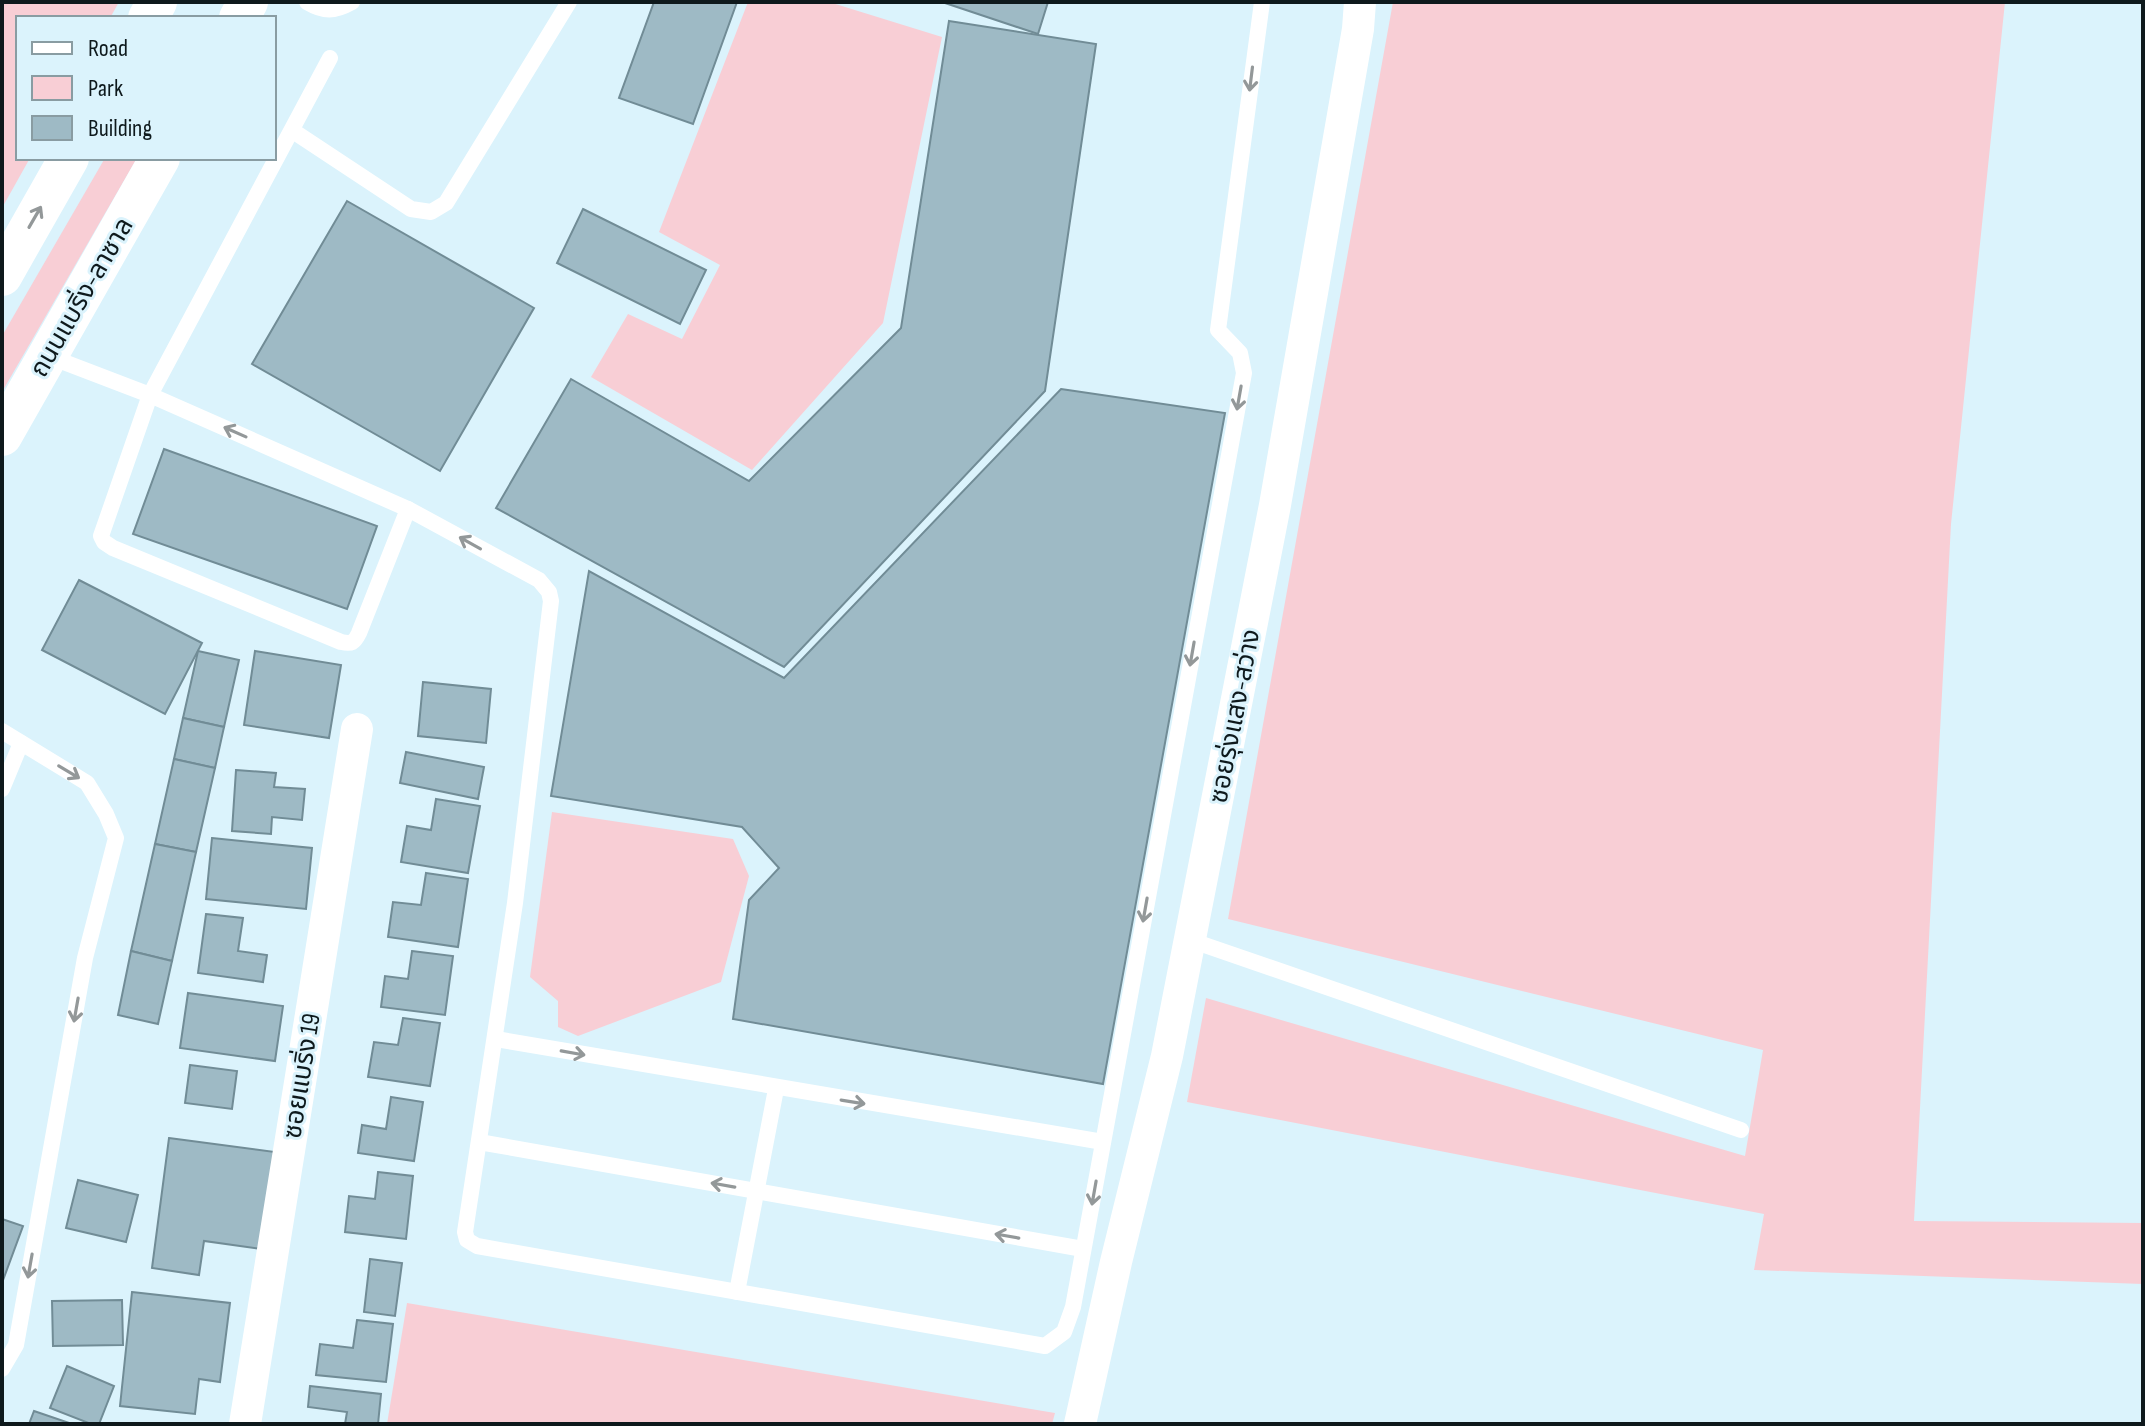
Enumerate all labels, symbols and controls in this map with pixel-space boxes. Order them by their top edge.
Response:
legend [16,16,276,160]
text: Road [88,34,128,63]
one-way arrow [1244,65,1259,92]
text: Park [88,74,123,103]
text: Building [88,114,152,143]
one-way arrow [28,206,44,229]
street label: ถนนแบริ่ง-ลาซาล [22,211,141,383]
one-way arrow [1231,385,1246,411]
one-way arrow [223,424,248,439]
one-way arrow [459,534,483,550]
street label: ซอยรุ่งแสง-สว่าง [1203,627,1268,806]
one-way arrow [1184,641,1199,666]
one-way arrow [57,764,80,780]
one-way arrow [1137,897,1152,922]
one-way arrow [68,997,83,1022]
street label: ซอยแบริ่ง 19 [275,1011,328,1141]
one-way arrow [559,1046,585,1061]
one-way arrow [840,1095,866,1110]
one-way arrow [711,1177,736,1192]
one-way arrow [1085,1180,1100,1205]
one-way arrow [994,1227,1020,1242]
one-way arrow [22,1253,37,1278]

